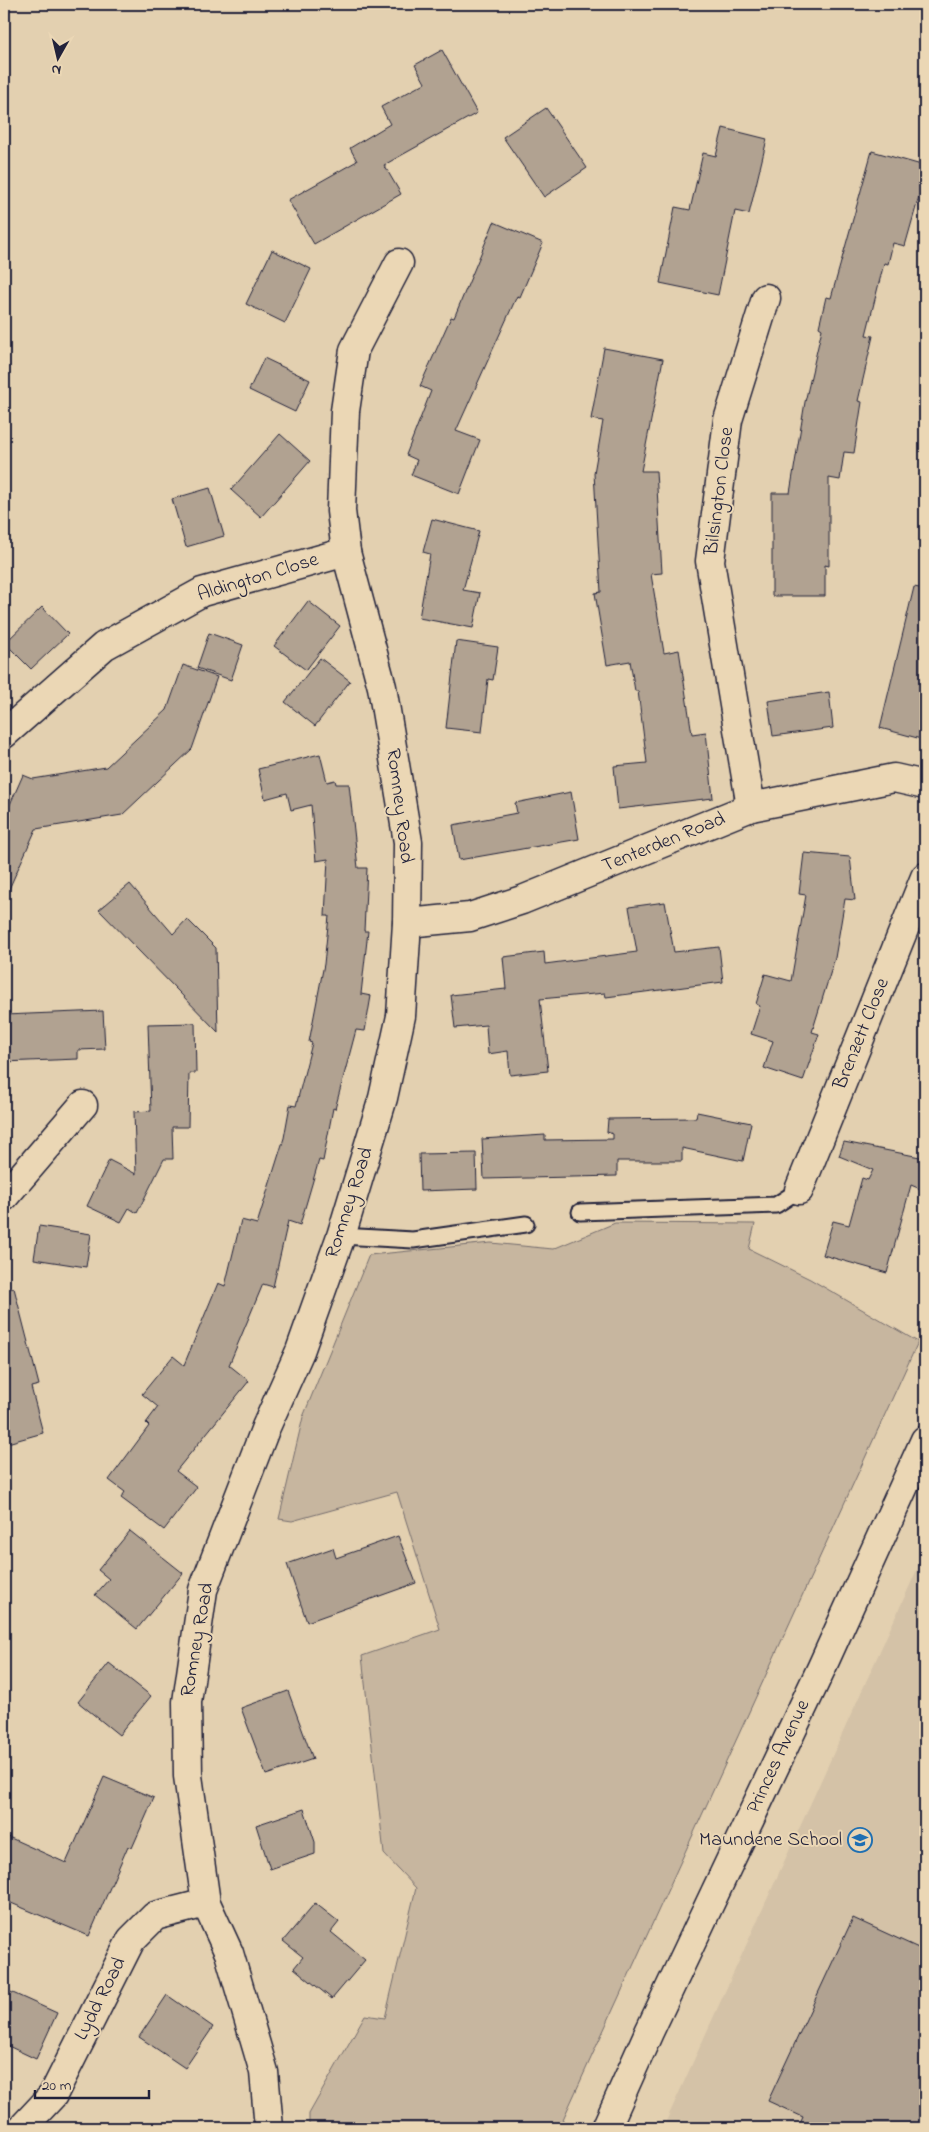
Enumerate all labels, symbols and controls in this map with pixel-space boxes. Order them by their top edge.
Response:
north arrow [32,32,82,82]
text: N [50,58,63,80]
street label: Bilsington Close [698,425,743,558]
street label: Aldington Close [194,546,322,611]
street label: Romney Road [378,747,420,865]
street label: Tenterden Road [598,805,730,881]
street label: Brenzett Close [826,974,898,1095]
street label: Romney Road [318,1144,382,1262]
street label: Romney Road [174,1581,222,1699]
street label: Princes Avenue [740,1695,818,1819]
place label: Maundene School [699,1826,842,1855]
school or university icon: Maundene School [847,1827,873,1853]
street label: Lydd Road [68,1952,134,2046]
scale bar [35,2067,149,2099]
text: 20 m [42,2075,72,2097]

